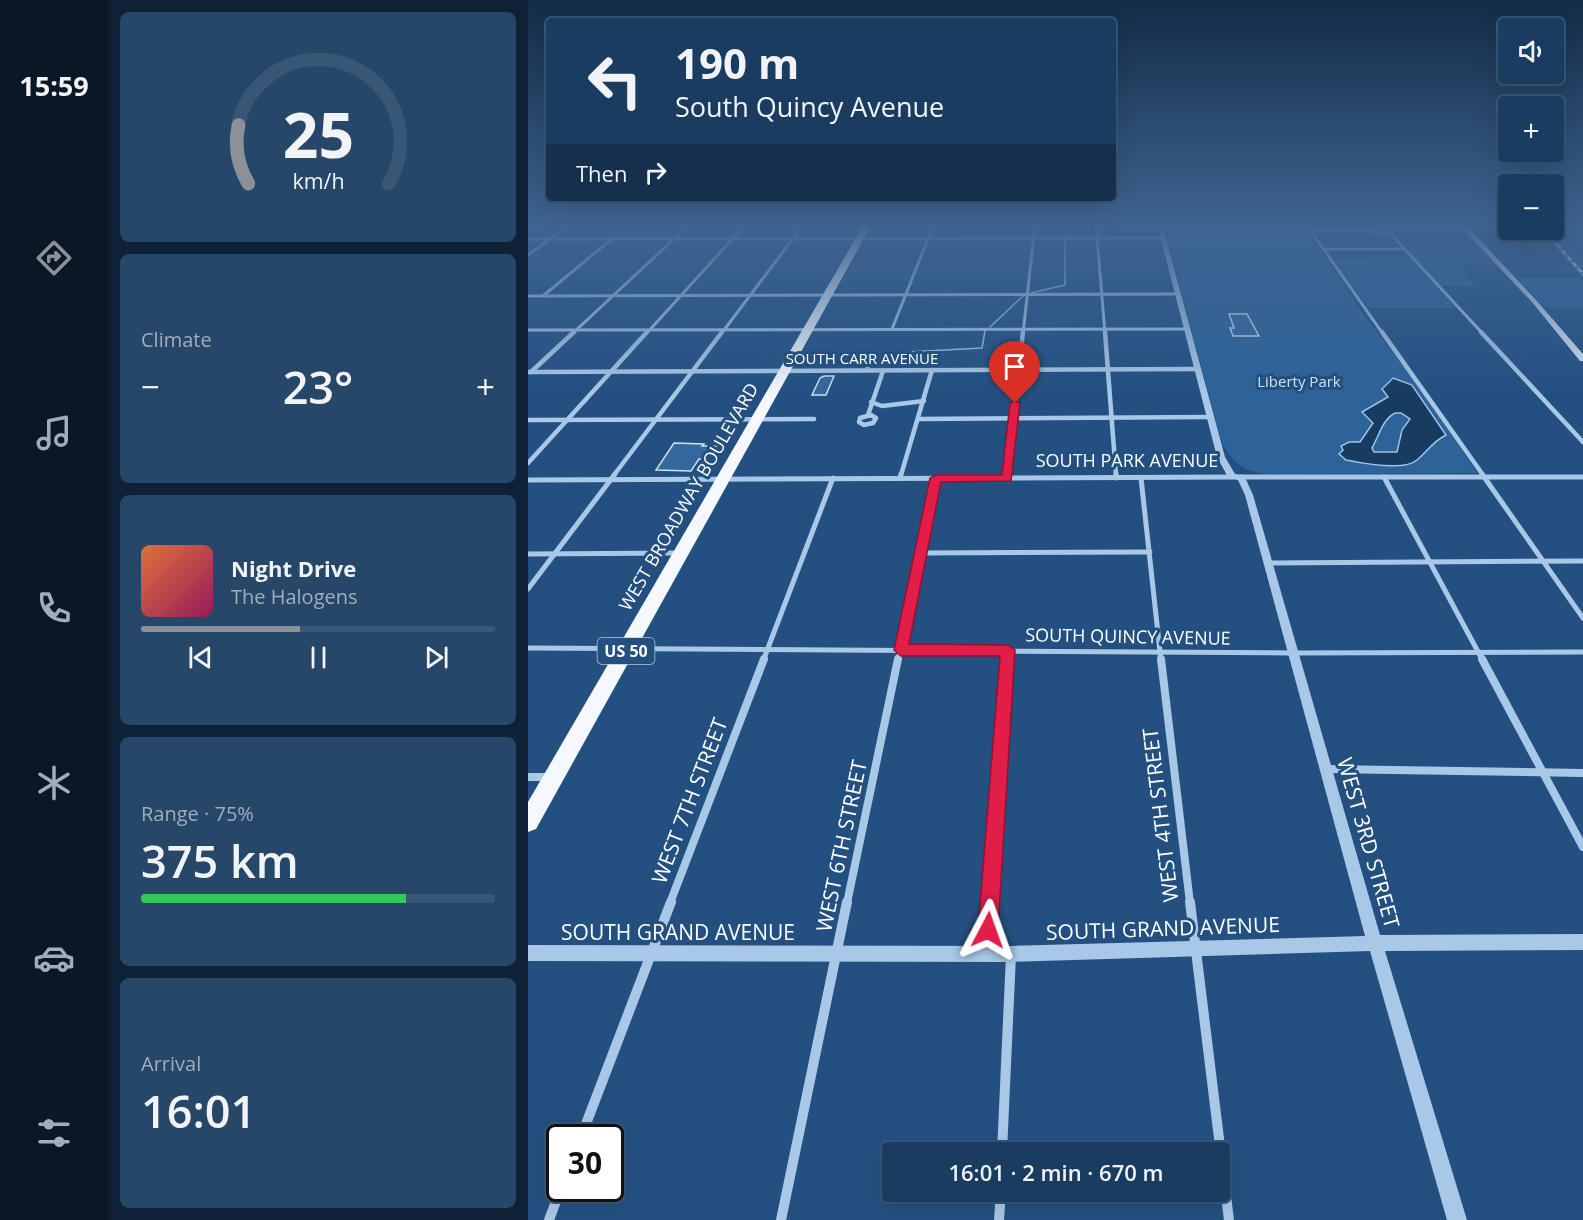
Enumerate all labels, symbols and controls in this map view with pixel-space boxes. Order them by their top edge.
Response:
map controls [1498,18,1564,240]
button: sound [1498,18,1564,84]
text: 190 m [675,34,799,91]
icon: left [576,42,654,120]
text: 15:59 [19,67,89,104]
text: South Quincy Avenue [675,88,944,125]
text: 25 [282,91,354,176]
button: + [1498,96,1564,162]
icon: right [639,156,672,189]
text: Then [576,158,627,188]
text: km/h [292,166,344,195]
button: − [1498,174,1564,240]
icon: directions [33,237,75,279]
text: Climate [141,326,212,353]
pin [989,341,1040,403]
street label: SOUTH CARR AVENUE [786,348,938,368]
icon: arrive [998,350,1031,383]
text: 23° [283,356,353,417]
text: − [141,364,160,409]
text: + [476,364,495,409]
park label: Liberty Park [1257,371,1341,391]
street label: WEST BROADWAY BOULEVARD [613,378,763,615]
icon: music [33,412,75,454]
street label: SOUTH PARK AVENUE [1036,448,1218,472]
text: Night Drive [231,553,356,583]
text: The Halogens [231,583,358,610]
icon: phone [33,587,75,629]
street label: SOUTH QUINCY AVENUE [1025,622,1231,650]
road number: US 50 [598,638,654,664]
icon: previous [184,641,217,674]
icon: pause [302,641,335,674]
icon: next [420,641,453,674]
street label: WEST 7TH STREET [645,714,734,887]
street label: WEST 4TH STREET [1135,726,1185,904]
street label: WEST 3RD STREET [1331,754,1407,932]
street label: WEST 6TH STREET [809,757,873,934]
icon: climate [33,762,75,804]
text: Range · 75% [141,800,254,827]
text: 375 km [141,830,299,891]
position arrow [956,898,1020,962]
street label: SOUTH GRAND AVENUE [1046,910,1280,946]
street label: SOUTH GRAND AVENUE [561,918,795,946]
icon: car [33,937,75,979]
text: Arrival [141,1050,201,1077]
text: 16:01 [141,1080,256,1141]
icon: filters [33,1112,75,1154]
speed limit sign: 30 [546,1124,624,1202]
text: 16:01 · 2 min · 670 m [948,1157,1164,1187]

